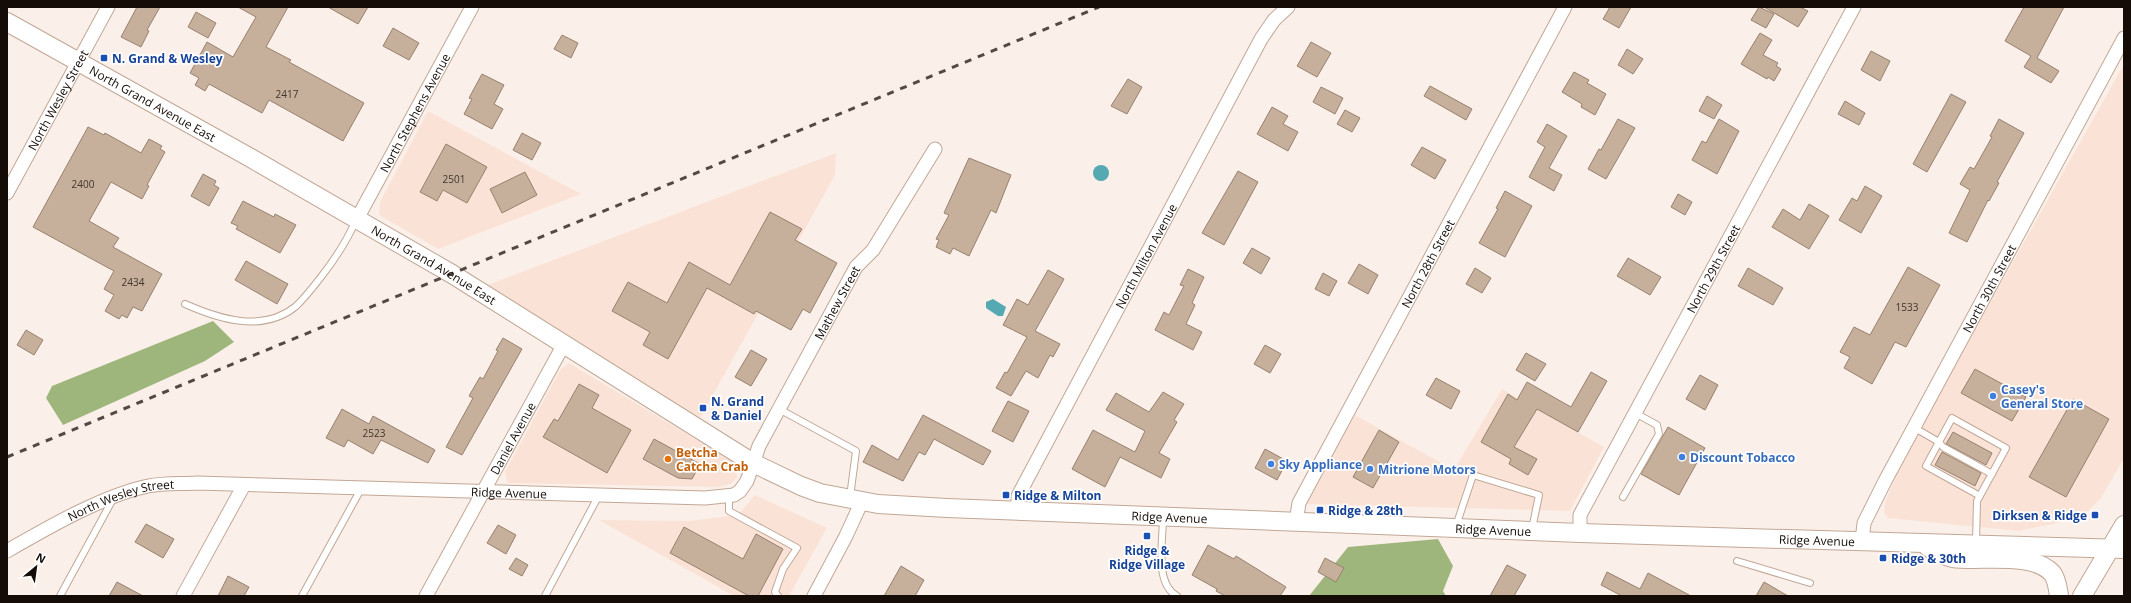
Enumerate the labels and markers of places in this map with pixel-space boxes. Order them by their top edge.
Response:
place label: N. Grand & Wesley [112,50,223,67]
marker: N. Grand & Wesley [99,53,109,63]
place label: Casey's General Store [2001,381,2083,412]
marker: Casey's General Store [1988,391,1998,401]
place label: N. Grand & Daniel [711,393,764,424]
marker: N. Grand & Daniel [698,403,708,413]
place label: Betcha Catcha Crab [676,444,749,475]
place label: Discount Tobacco [1690,449,1795,466]
marker: Discount Tobacco [1677,452,1687,462]
marker: Betcha Catcha Crab [663,454,673,464]
place label: Sky Appliance [1279,456,1362,473]
marker: Sky Appliance [1266,459,1276,469]
place label: Mitrione Motors [1378,461,1476,478]
marker: Mitrione Motors [1365,464,1375,474]
place label: Ridge & Milton [1014,487,1101,504]
marker: Ridge & Milton [1001,490,1011,500]
place label: Ridge & 28th [1328,502,1403,519]
marker: Ridge & 28th [1315,505,1325,515]
place label: Dirksen & Ridge [1992,507,2087,524]
marker: Dirksen & Ridge [2090,510,2100,520]
marker: Ridge & Ridge Village [1142,531,1152,541]
place label: Ridge & Ridge Village [1109,542,1185,573]
place label: Ridge & 30th [1891,550,1966,567]
marker: Ridge & 30th [1878,553,1888,563]

